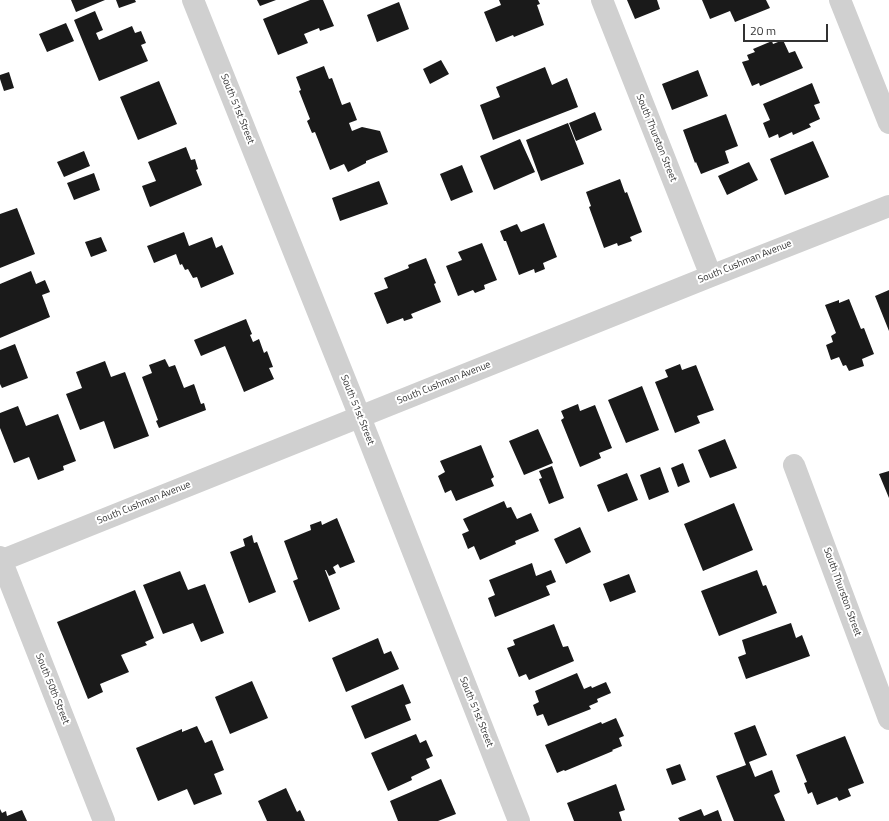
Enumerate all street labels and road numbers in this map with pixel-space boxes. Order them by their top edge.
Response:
street label: South 51st Street [217,72,257,146]
street label: South Thurston Street [633,93,679,183]
street label: South Cushman Avenue [696,238,794,286]
street label: South Cushman Avenue [395,359,493,407]
street label: South 51st Street [337,373,377,447]
street label: South Cushman Avenue [95,479,193,527]
street label: South Thurston Street [820,546,864,638]
street label: South 50th Street [32,652,72,726]
street label: South 51st Street [456,675,496,749]

